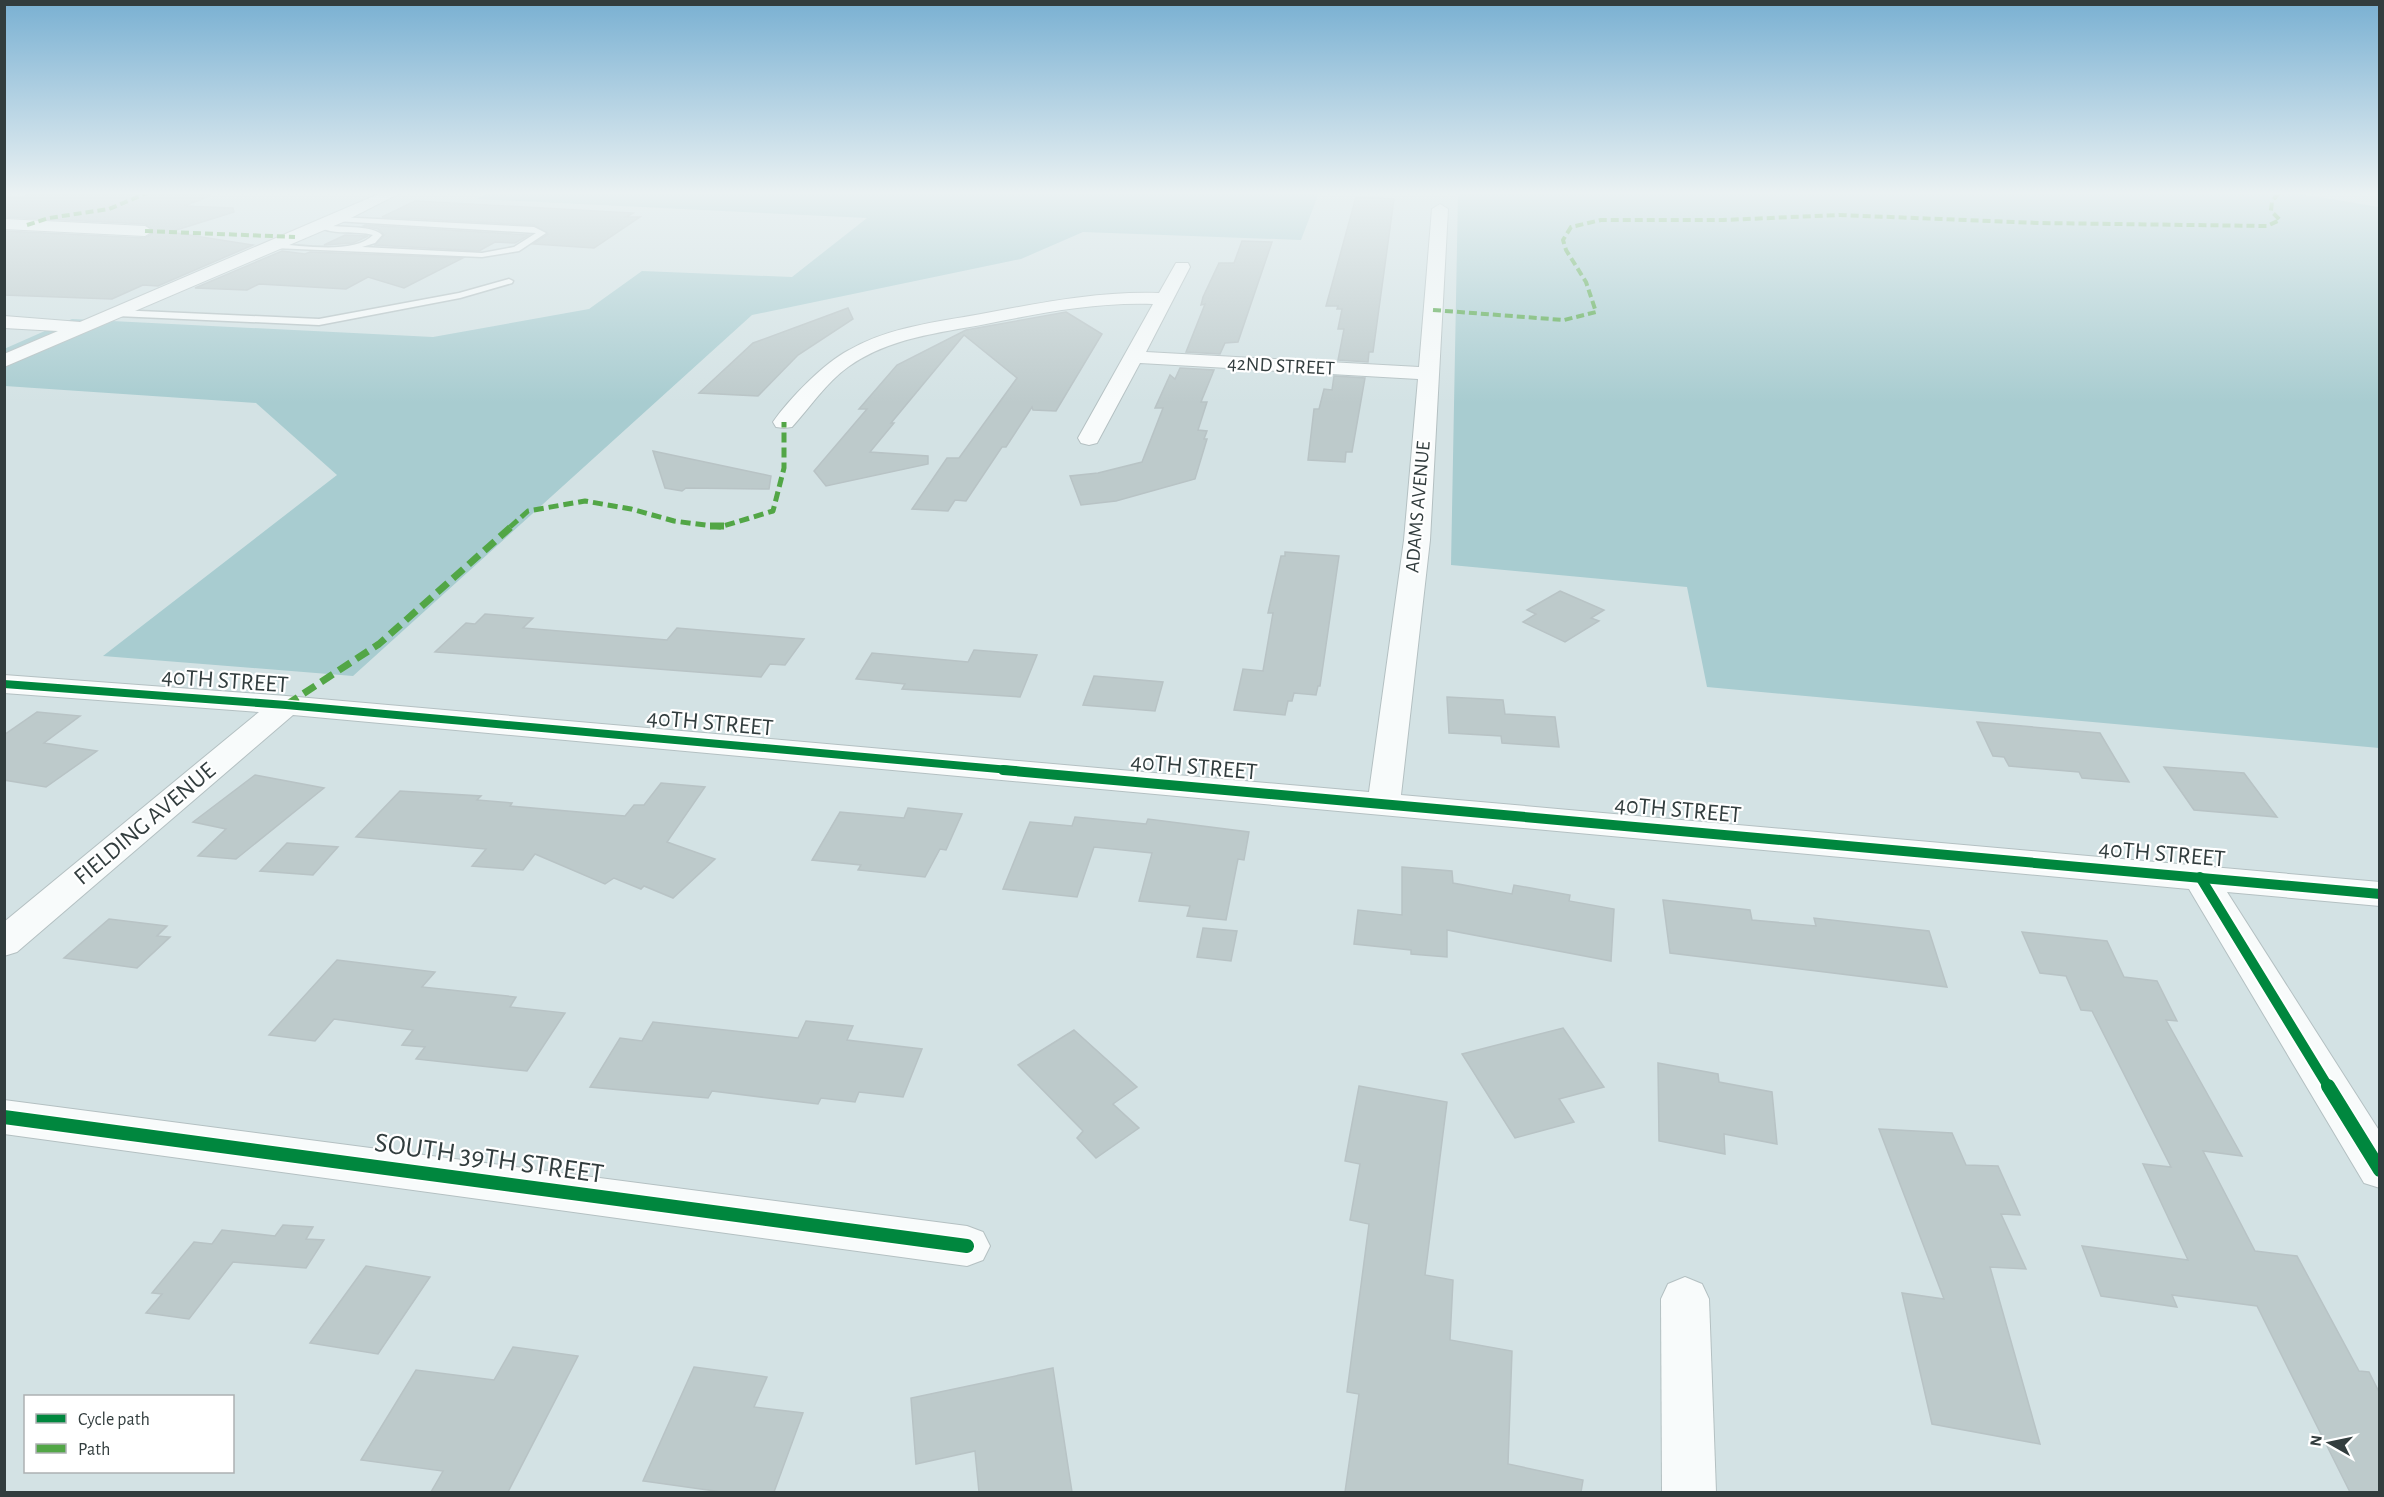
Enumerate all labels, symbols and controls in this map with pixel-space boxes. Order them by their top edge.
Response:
street label: 42ND STREET [1227,353,1335,379]
street label: ADAMS AVENUE [1402,440,1434,574]
street label: 40TH STREET [161,665,290,697]
street label: 40TH STREET [646,705,775,741]
street label: 40TH STREET [1130,749,1259,785]
street label: FIELDING AVENUE [70,758,220,890]
street label: 40TH STREET [1614,792,1743,828]
street label: 40TH STREET [2098,836,2227,872]
street label: SOUTH 39TH STREET [373,1129,606,1189]
legend [24,1395,234,1473]
text: Cycle path [78,1411,150,1429]
north arrow [2300,1413,2360,1473]
text: N [2307,1434,2325,1448]
text: Path [78,1441,110,1459]

